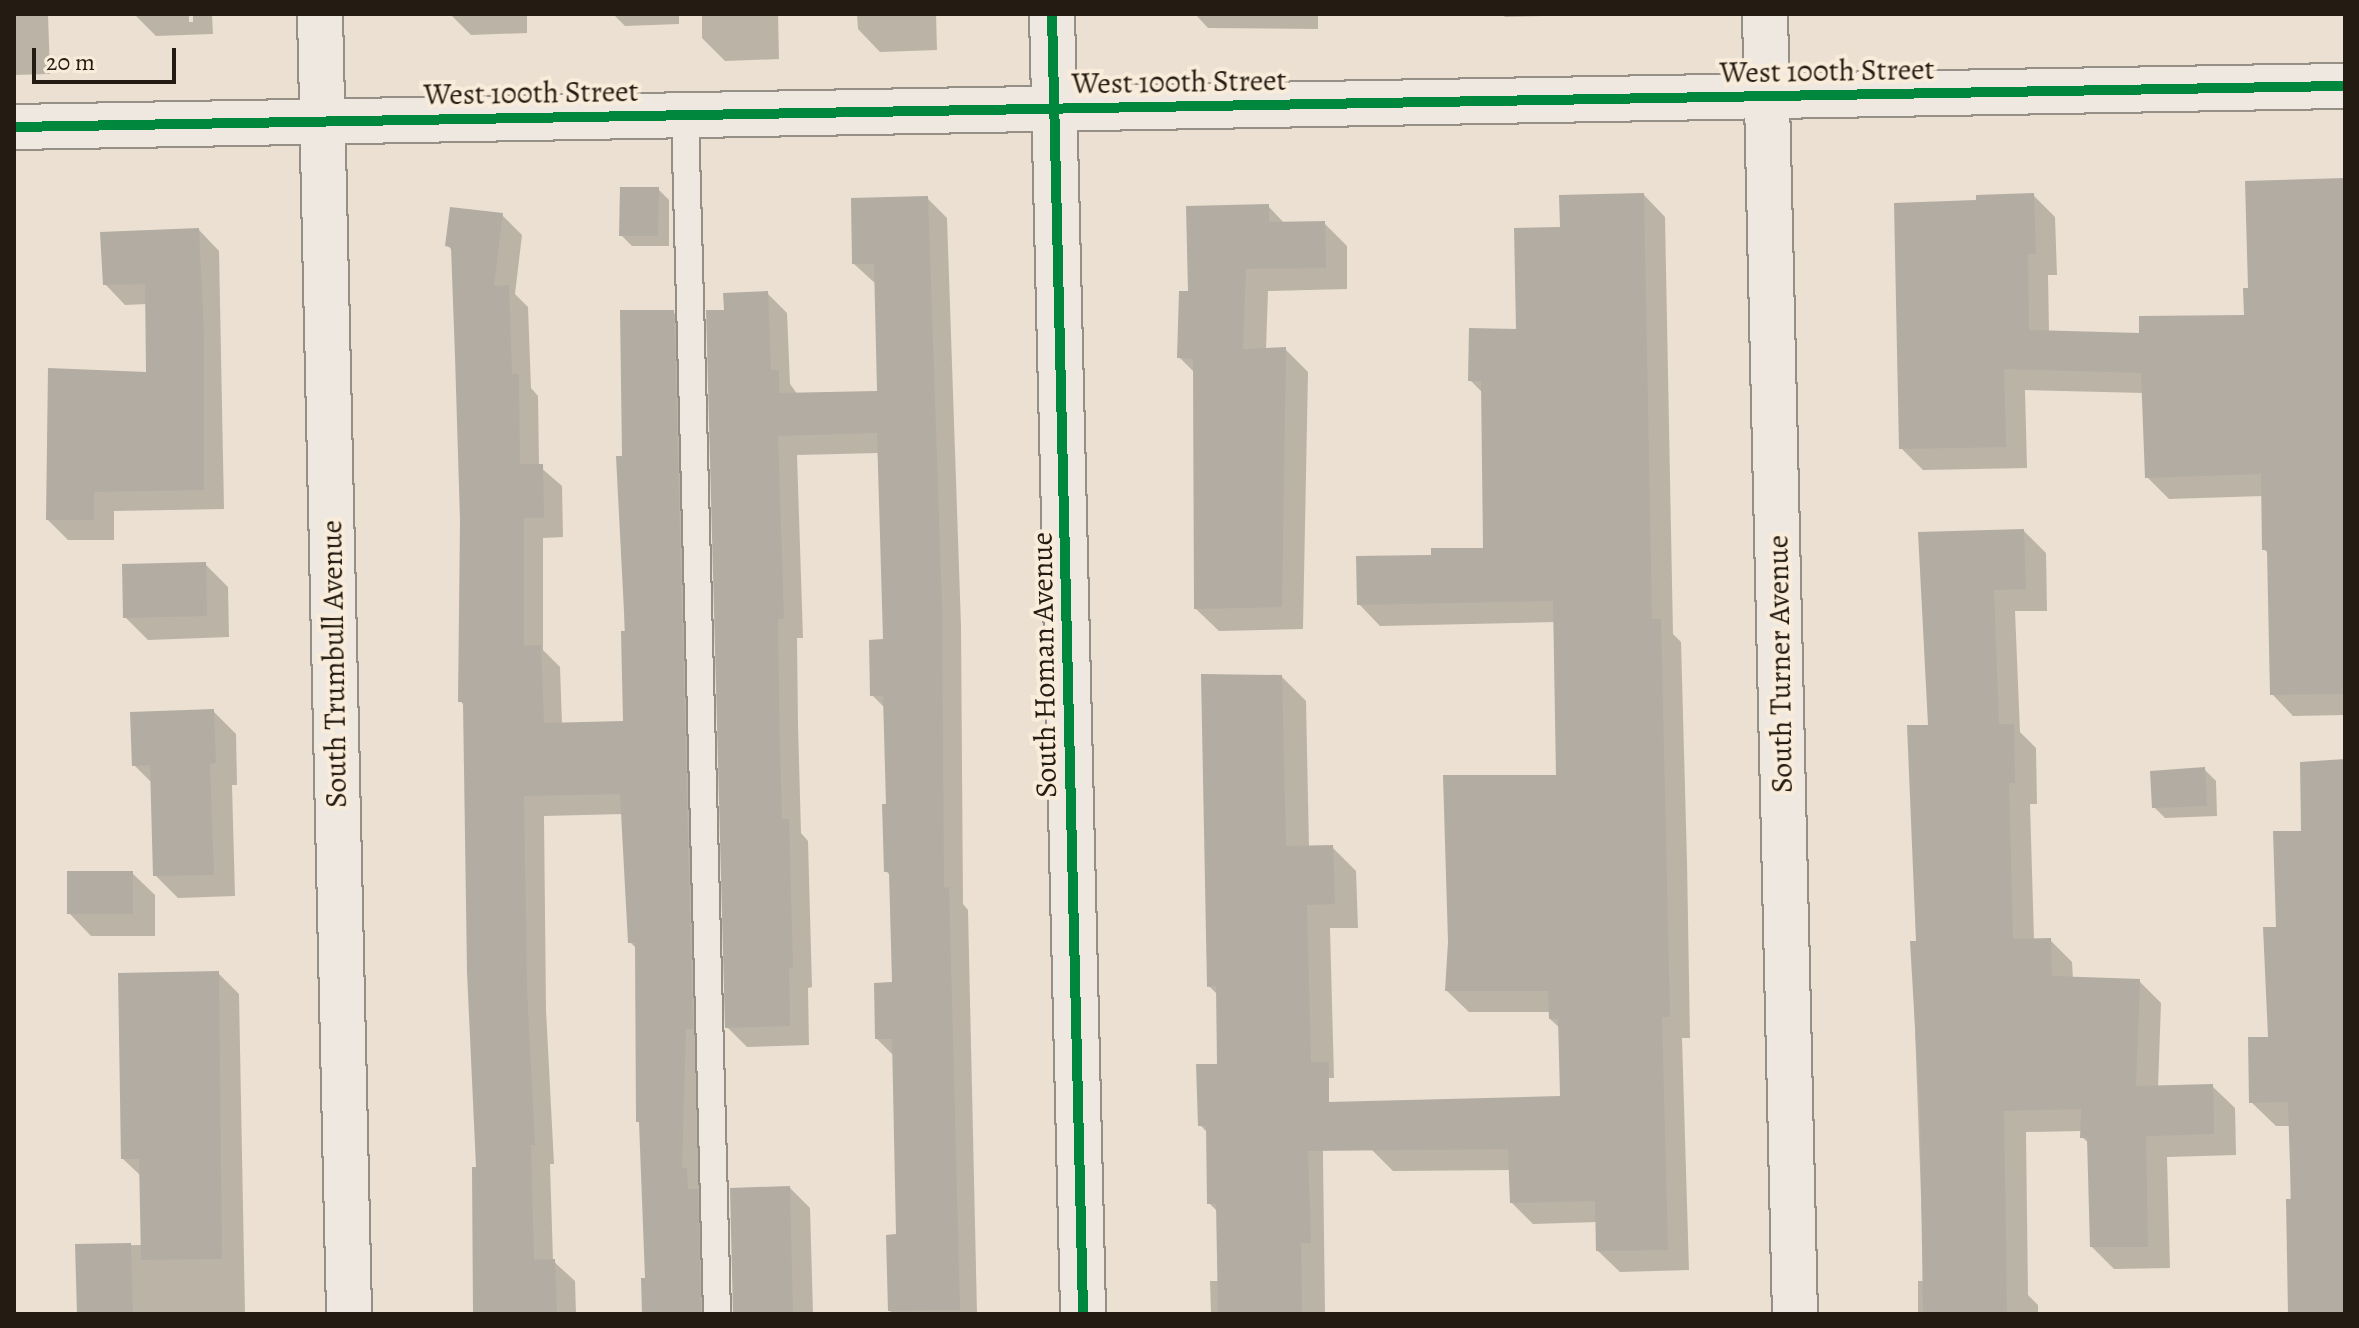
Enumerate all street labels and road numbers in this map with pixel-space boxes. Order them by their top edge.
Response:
street label: West 100th Street [1719,51,1935,91]
street label: West 100th Street [1071,62,1287,102]
street label: West 100th Street [423,73,639,113]
street label: South Trumbull Avenue [313,520,355,808]
street label: South Homan Avenue [1024,532,1064,798]
street label: South Turner Avenue [1760,535,1800,793]

